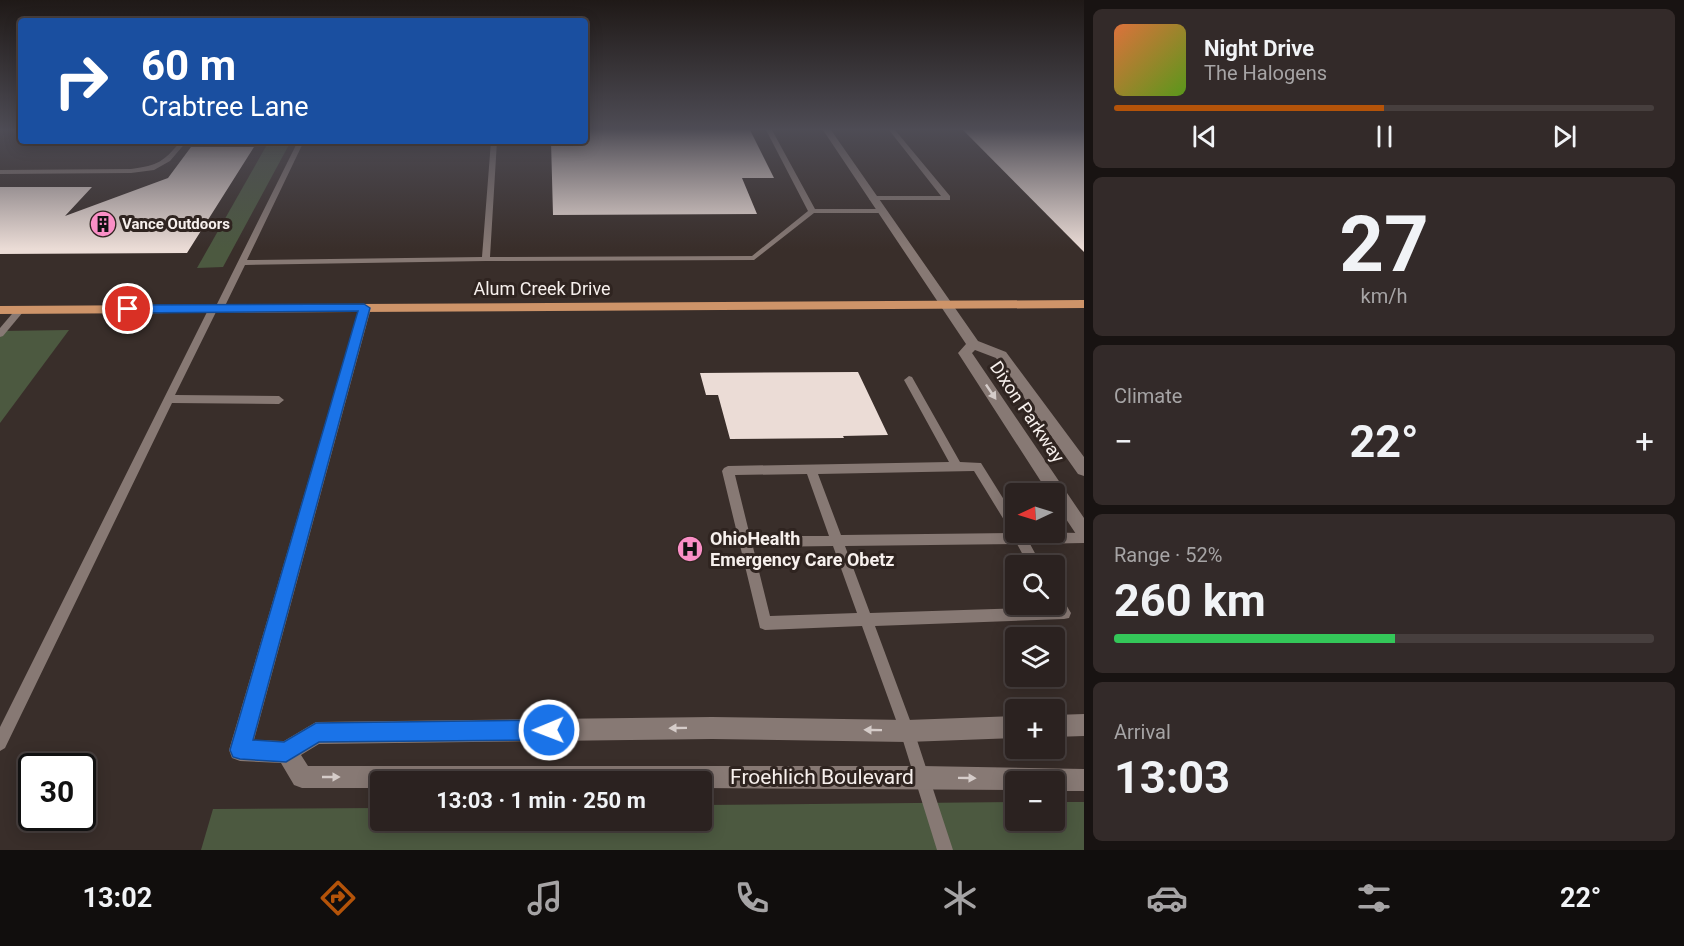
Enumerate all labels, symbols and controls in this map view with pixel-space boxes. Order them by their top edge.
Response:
text: Night Drive [1204,36,1314,61]
text: 60 m [141,41,236,90]
icon: right [42,42,120,120]
text: The Halogens [1204,61,1327,85]
text: Crabtree Lane [141,91,309,123]
icon: previous [1188,120,1221,153]
icon: pause [1368,120,1401,153]
icon: next [1548,120,1581,153]
text: 27 [1339,199,1429,290]
building icon: Vance Outdoors [88,209,118,239]
place label: Vance Outdoors [122,215,230,233]
street label: Alum Creek Drive [473,278,611,299]
pin [102,283,153,334]
text: km/h [1361,284,1407,308]
icon: arrive [111,292,144,325]
street label: Dixon Parkway [986,357,1069,467]
one-way arrow [985,384,996,400]
text: Climate [1114,384,1182,408]
text: 22° [1349,415,1419,468]
text: − [1114,422,1133,461]
text: + [1635,422,1654,461]
north arrow [1005,483,1065,543]
map controls [1005,483,1065,831]
place label: OhioHealth Emergency Care Obetz [710,528,894,570]
hospital icon: OhioHealth Emergency Care Obetz [675,534,705,564]
text: Range · 52% [1114,543,1222,567]
button: search [1005,555,1065,615]
text: 260 km [1114,574,1266,627]
button: layers [1005,627,1065,687]
position arrow [517,698,581,762]
button: + [1005,699,1065,759]
text: Arrival [1114,720,1171,744]
one-way arrow [669,723,688,733]
one-way arrow [864,726,883,735]
text: 13:03 [1114,751,1230,804]
speed limit sign: 30 [18,753,96,831]
street label: Froehlich Boulevard [730,765,914,789]
button: − [1005,771,1065,831]
one-way arrow [322,772,341,782]
one-way arrow [958,773,977,783]
text: 13:03 · 1 min · 250 m [436,788,646,813]
icon: directions [317,877,359,919]
icon: music [524,877,566,919]
icon: phone [731,877,773,919]
icon: climate [939,877,981,919]
icon: car [1146,877,1188,919]
icon: filters [1353,877,1395,919]
text: 13:02 [83,882,152,914]
text: 22° [1560,882,1601,914]

